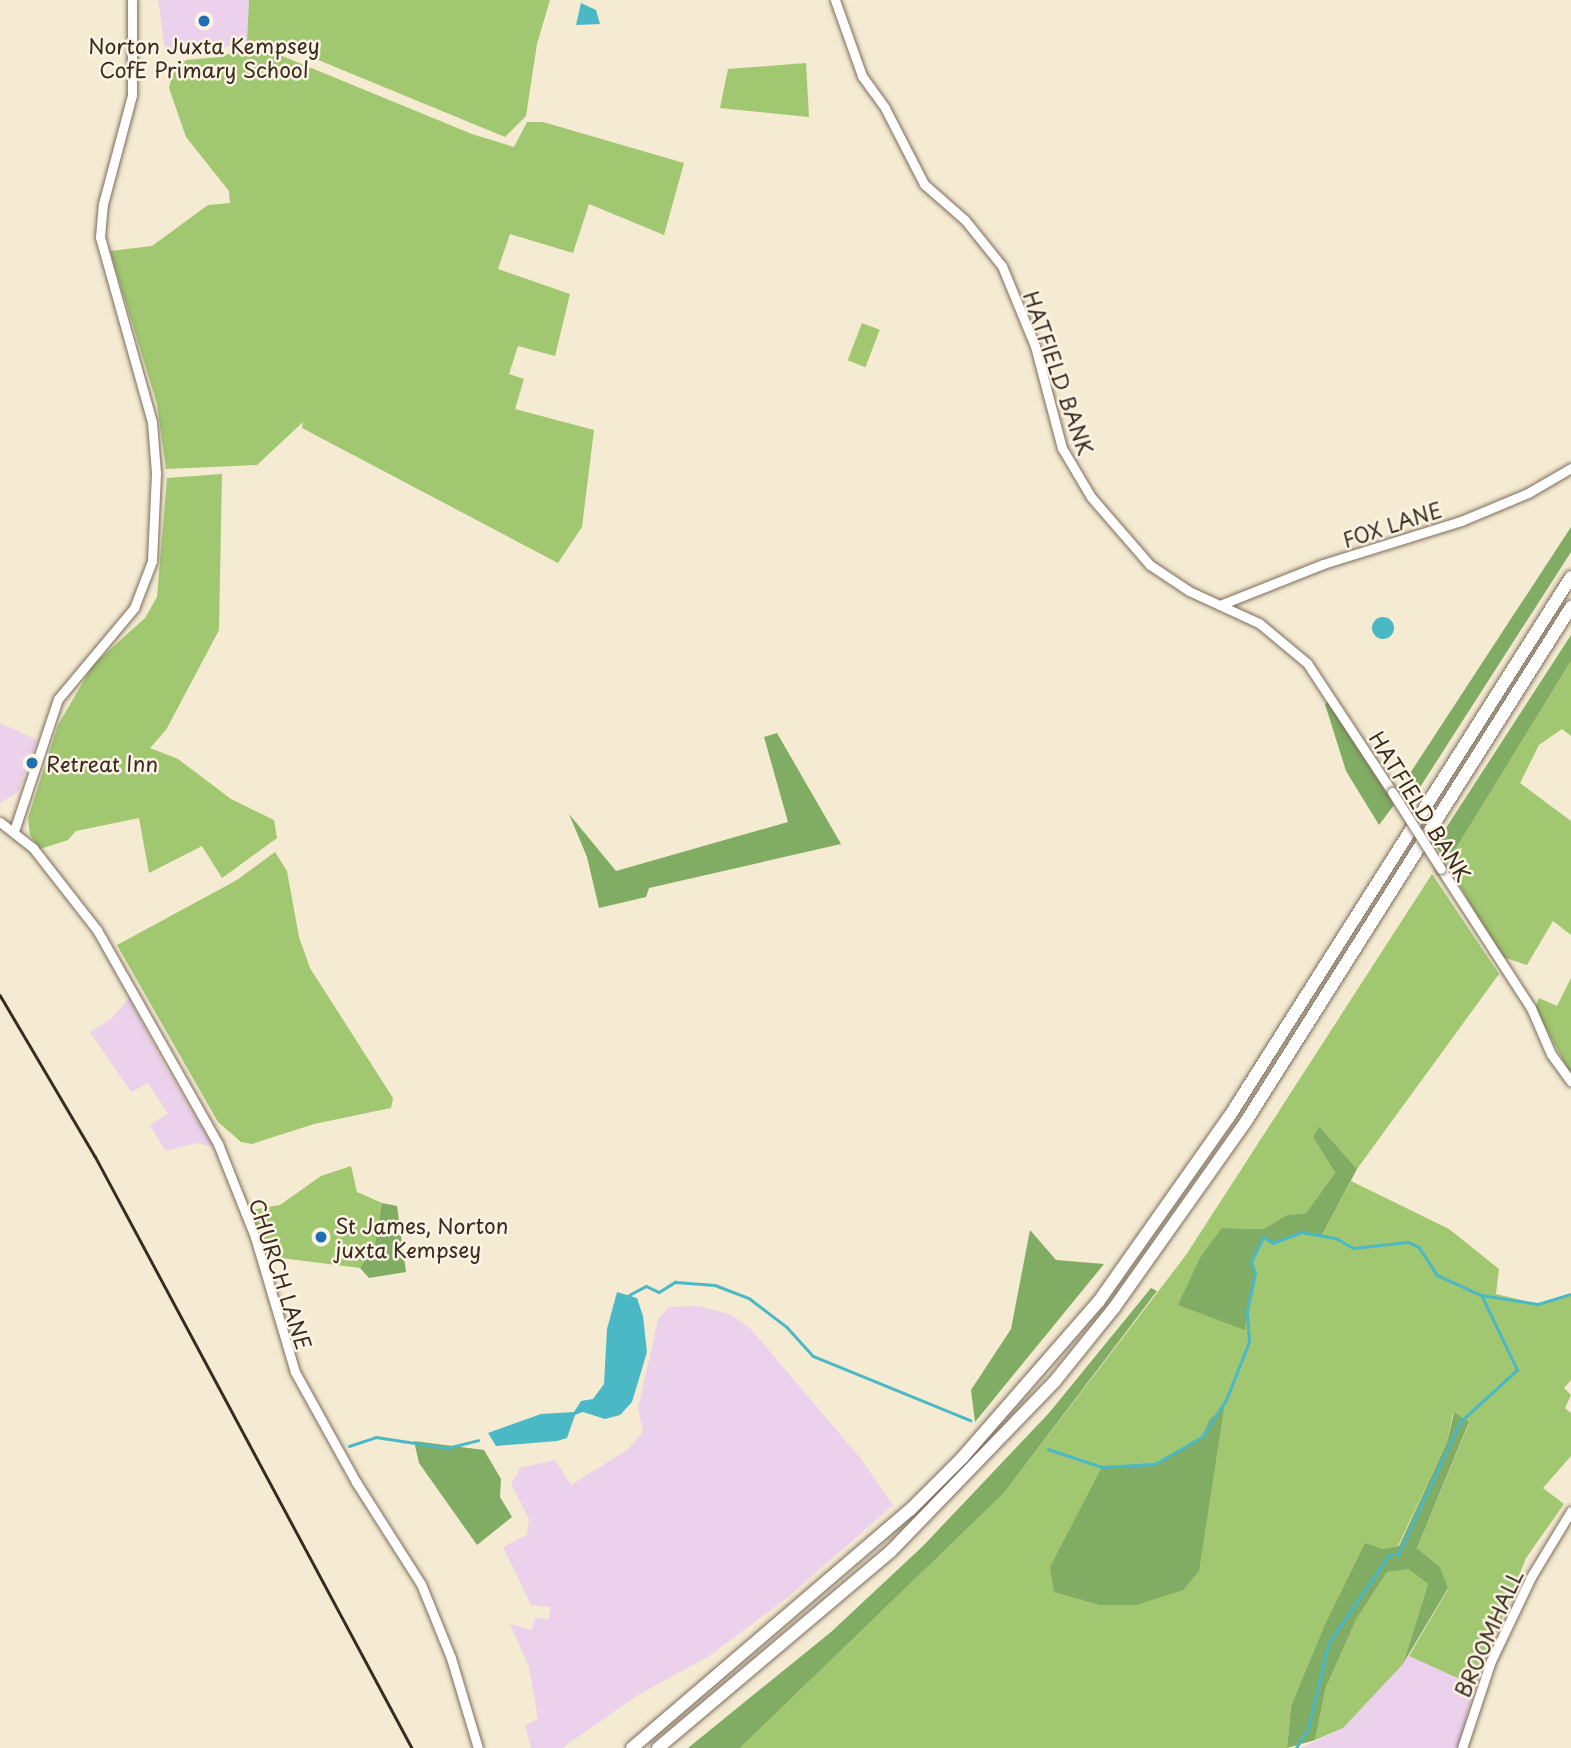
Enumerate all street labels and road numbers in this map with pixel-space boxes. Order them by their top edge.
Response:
street label: HATFIELD BANK [1019,287,1099,459]
street label: FOX LANE [1338,496,1446,552]
street label: HATFIELD BANK [1365,726,1477,886]
street label: CHURCH LANE [244,1195,318,1353]
street label: BROOMHALL [1449,1565,1527,1701]

